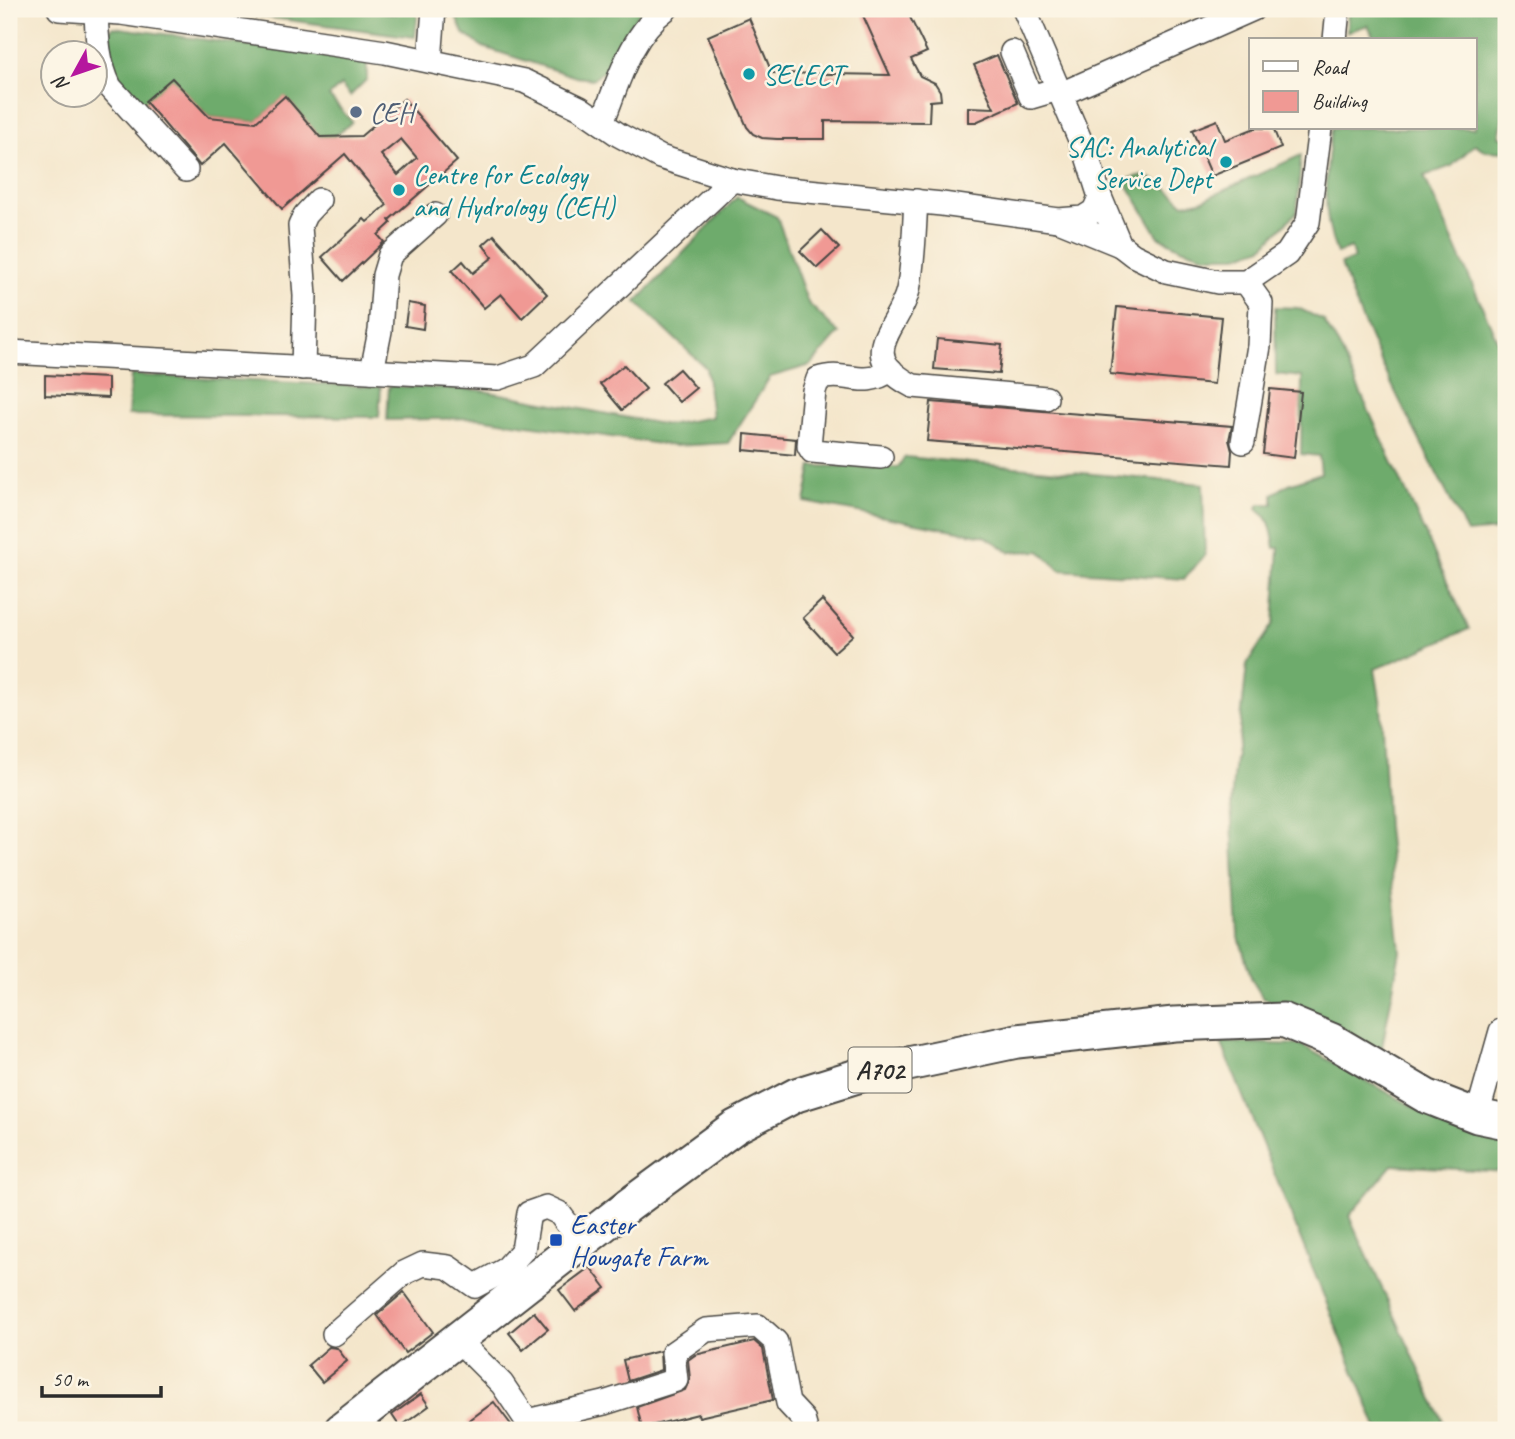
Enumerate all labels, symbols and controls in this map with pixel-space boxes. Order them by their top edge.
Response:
north arrow [38,38,108,108]
legend [1249,38,1476,130]
text: Road [1312,54,1351,80]
place label: SELECT [763,57,850,92]
marker: SELECT [741,66,757,82]
text: N [47,70,75,97]
text: Building [1312,88,1369,114]
place label: CEH [370,95,418,130]
marker: CEH [348,104,364,120]
place label: SAC: Analytical Service Dept [1066,129,1217,196]
marker: SAC: Analytical Service Dept [1218,154,1234,170]
place label: Centre for Ecology and Hydrology (CEH) [413,157,617,224]
marker: Centre for Ecology and Hydrology (CEH) [391,182,407,198]
road number: A702 [848,1048,912,1092]
place label: Easter Howgate Farm [570,1207,709,1274]
marker: Easter Howgate Farm [548,1232,564,1248]
scale bar [42,1355,161,1399]
text: 50 m [52,1366,90,1392]

